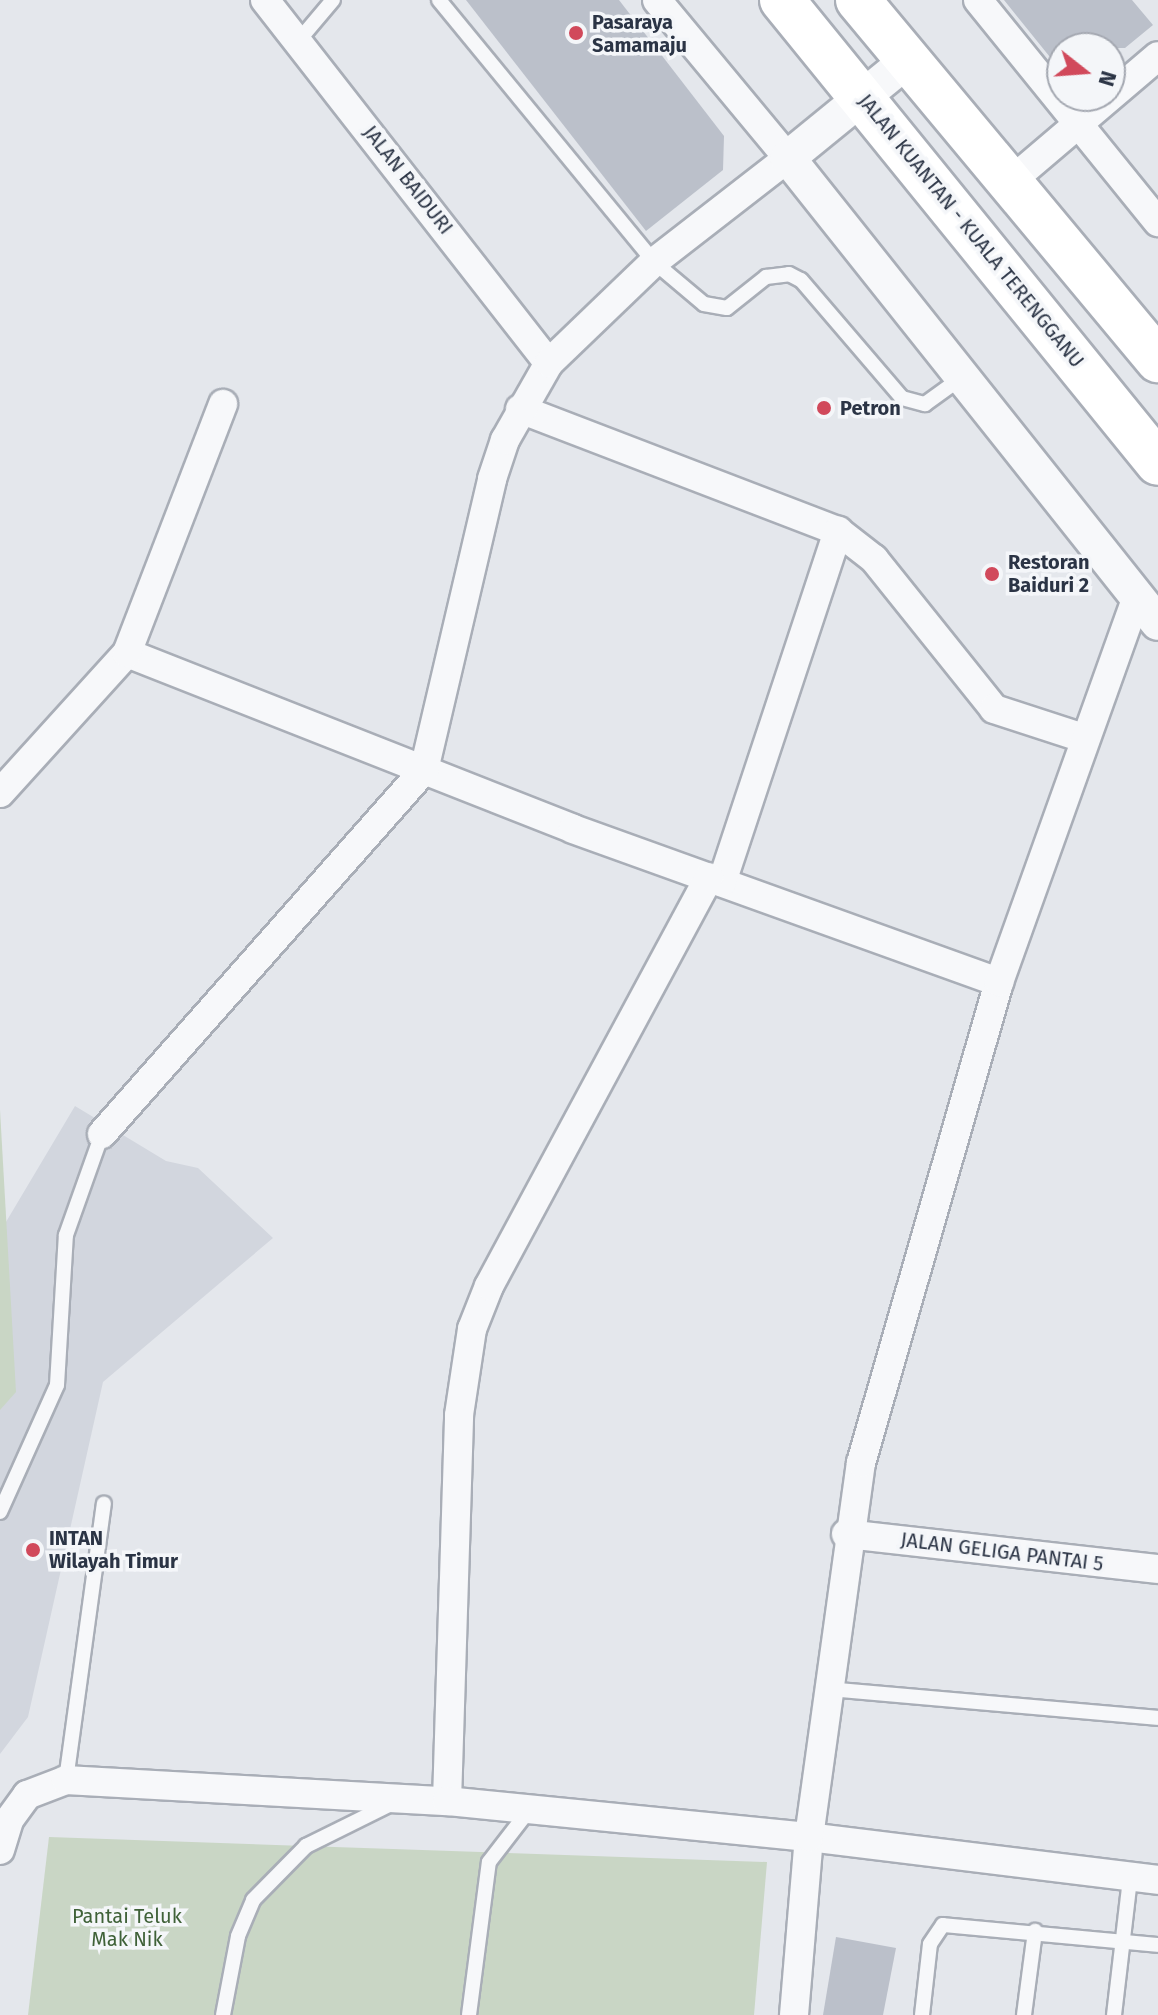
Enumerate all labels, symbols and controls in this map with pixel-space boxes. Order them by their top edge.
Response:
place label: Pasaraya Samamaju [592,10,687,57]
marker: Pasaraya Samamaju [567,24,585,42]
north arrow [1046,32,1126,112]
text: N [1092,68,1123,90]
street label: JALAN KUANTAN - KUALA TERENGGANU [853,89,1089,373]
street label: JALAN BAIDURI [358,121,458,239]
place label: Petron [840,396,901,420]
marker: Petron [815,399,833,417]
place label: Restoran Baiduri 2 [1008,550,1090,597]
marker: Restoran Baiduri 2 [983,565,1001,583]
place label: INTAN Wilayah Timur [49,1526,178,1573]
street label: JALAN GELIGA PANTAI 5 [899,1528,1105,1576]
marker: INTAN Wilayah Timur [24,1541,42,1559]
park label: Pantai Teluk Mak Nik [72,1904,182,1951]

